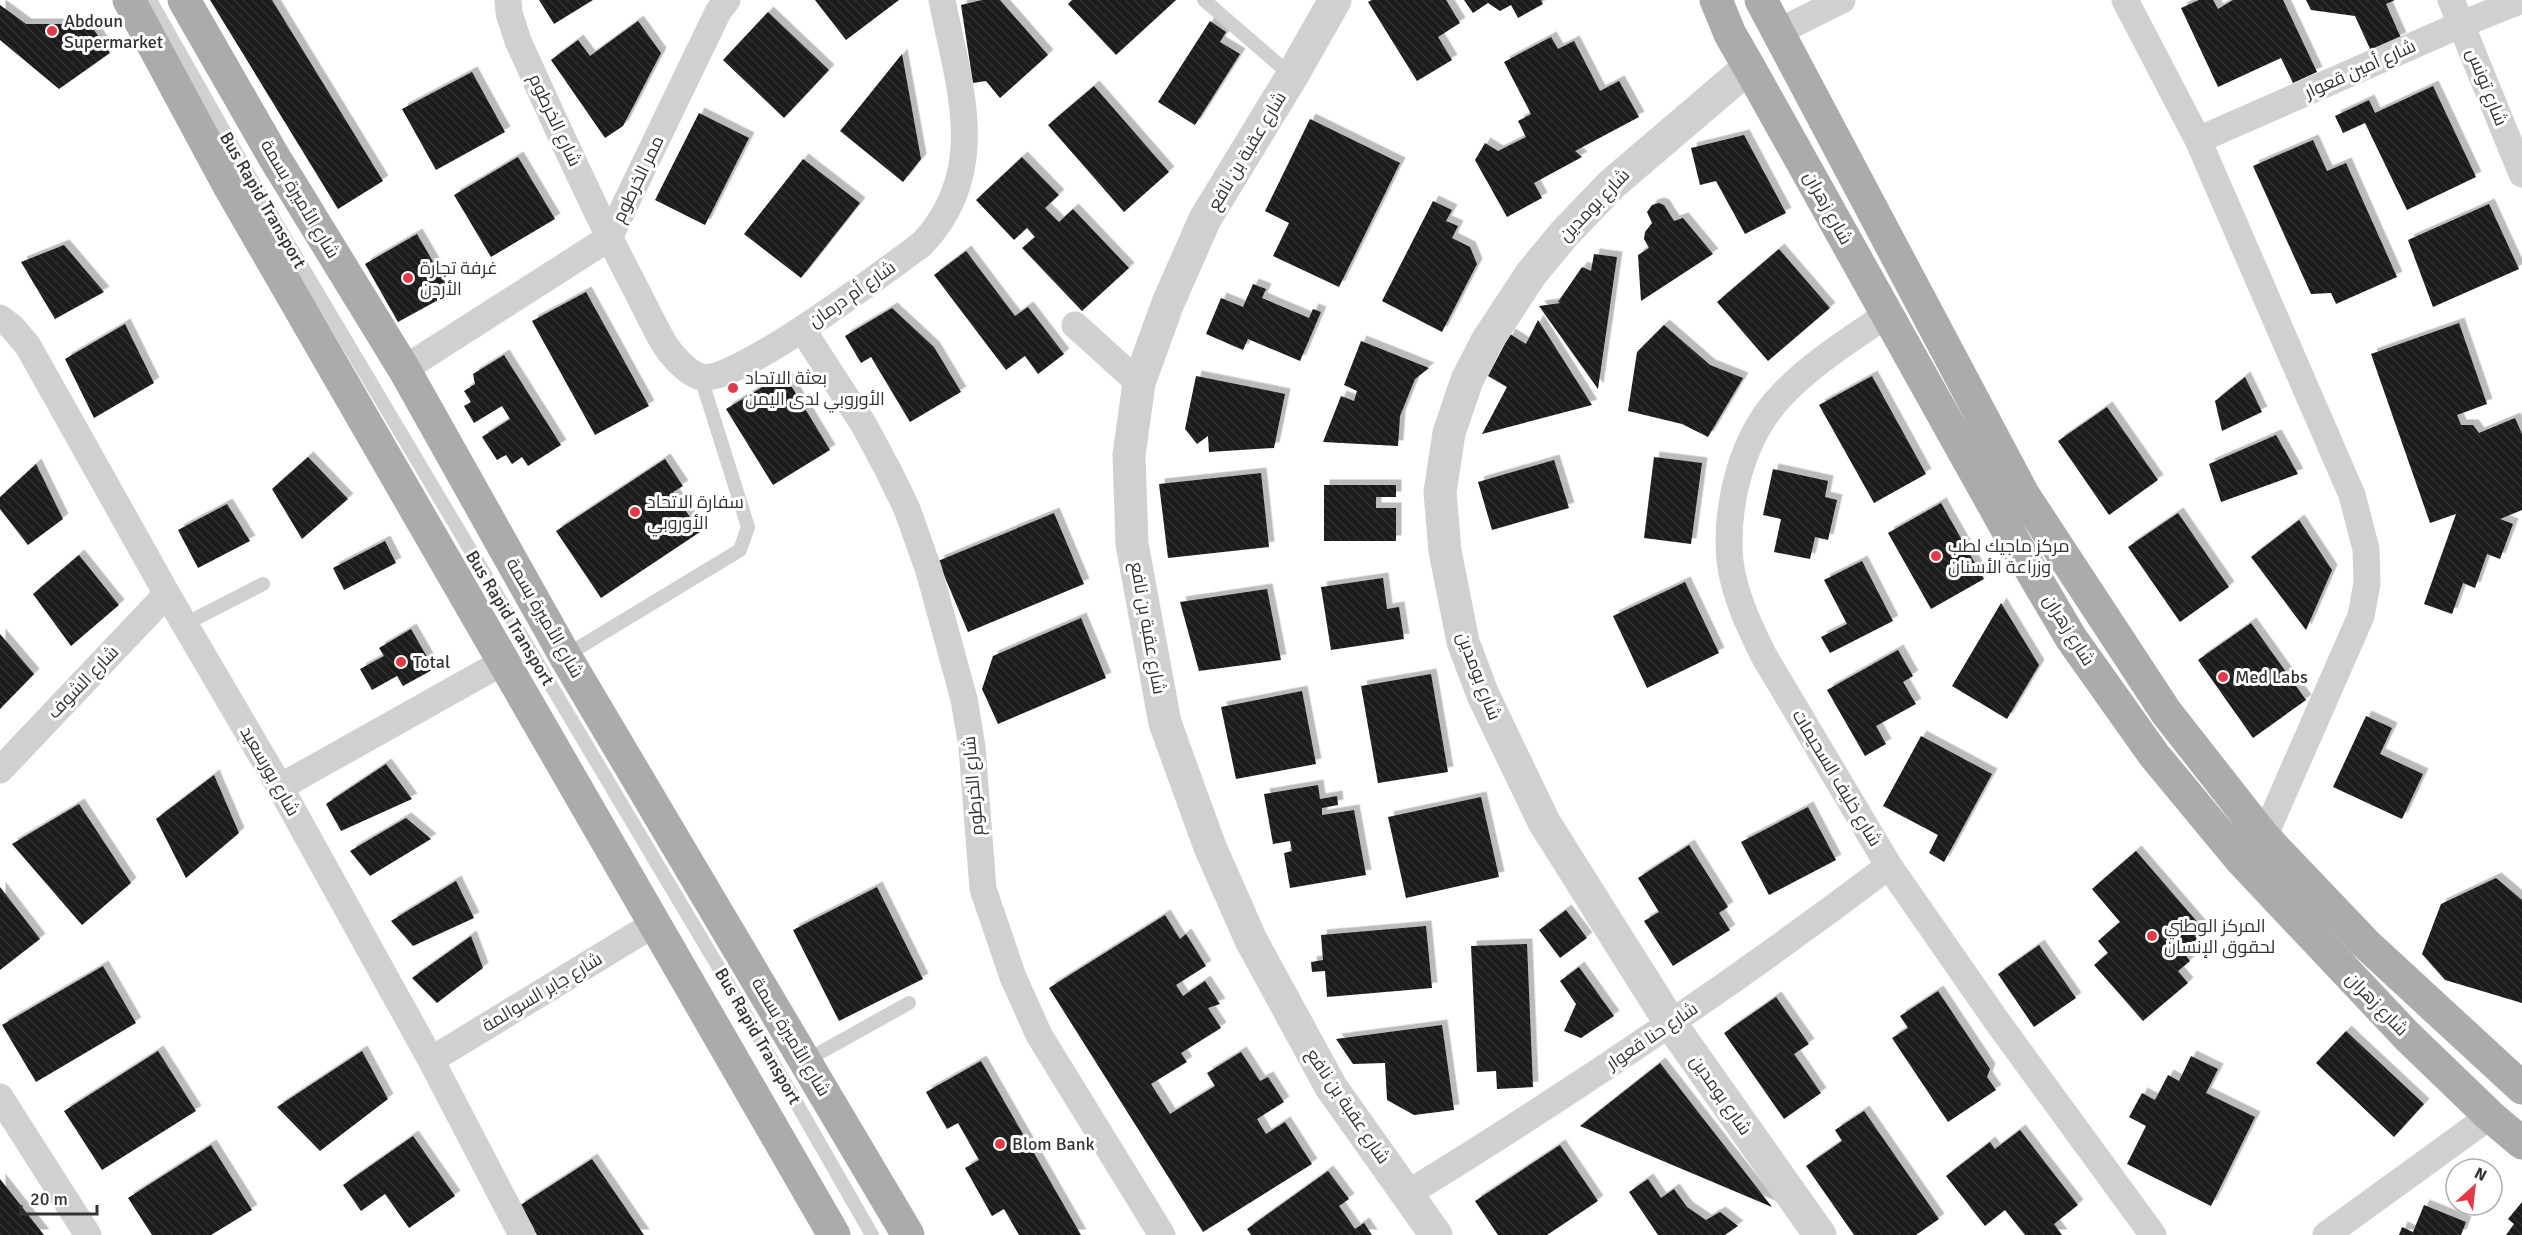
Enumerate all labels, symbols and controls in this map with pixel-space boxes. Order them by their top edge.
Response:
place label: Abdoun Supermarket [64,10,163,53]
marker: Abdoun Supermarket [45,24,59,38]
street label: شارع أمين قعوار [2300,35,2419,105]
street label: شارع تونس [2461,45,2512,129]
street label: شارع الخرطوم [523,70,586,170]
street label: شارع عقبة بن نافع [1203,88,1292,215]
street label: Bus Rapid Transport [215,128,311,272]
street label: ممر الخرطوم [607,132,669,227]
street label: شارع الأميرة بسمة [255,136,344,263]
street label: شارع بومدين [1554,164,1635,247]
street label: شارع زهران [1798,168,1857,249]
street label: شارع أم درمان [804,256,900,333]
place label: غرفة تجارة الأردن [420,257,498,300]
marker: غرفة تجارة الأردن [401,271,415,285]
place label: بعثة الاتحاد الأوروبي لدى اليمن [745,367,885,413]
marker: بعثة الاتحاد الأوروبي لدى اليمن [726,381,740,395]
place label: سفارة الاتحاد الأوروبي [647,491,744,537]
marker: سفارة الاتحاد الأوروبي [628,505,642,519]
place label: مركز ماجيك لطب وزراعة الأسنان [1948,535,2070,578]
street label: Bus Rapid Transport [461,546,559,690]
marker: مركز ماجيك لطب وزراعة الأسنان [1929,549,1943,563]
street label: شارع الأميرة بسمة [501,554,588,682]
street label: شارع عقبة بن نافع [1125,560,1171,696]
street label: شارع زهران [2038,590,2100,670]
street label: شارع بومدين [1451,629,1506,724]
street label: شارع الشوف [43,641,124,724]
place label: Total [413,651,450,673]
marker: Total [394,655,408,669]
place label: Med Labs [2235,666,2308,688]
marker: Med Labs [2216,670,2230,684]
street label: شارع خليف السحيمات [1787,706,1887,851]
street label: شارع بورسعيد [235,722,305,820]
street label: شارع الخرطوم [958,735,989,837]
place label: المركز الوطني لحقوق الإنسان [2164,915,2275,959]
marker: المركز الوطني لحقوق الإنسان [2145,929,2159,943]
street label: شارع جابر السوالمة [478,947,607,1037]
street label: Bus Rapid Transport [710,964,806,1108]
street label: شارع زهران [2341,968,2413,1041]
street label: شارع الأميرة بسمة [746,974,835,1101]
street label: شارع حنا قعوار [1601,997,1703,1076]
street label: شارع عقبة بن نافع [1300,1044,1395,1168]
street label: شارع بومدين [1685,1051,1757,1140]
place label: Blom Bank [1012,1133,1095,1155]
marker: Blom Bank [993,1137,1007,1151]
north arrow [2444,1157,2504,1217]
text: N [2471,1163,2490,1186]
scale bar [21,1178,98,1216]
text: 20 m [30,1188,68,1210]

